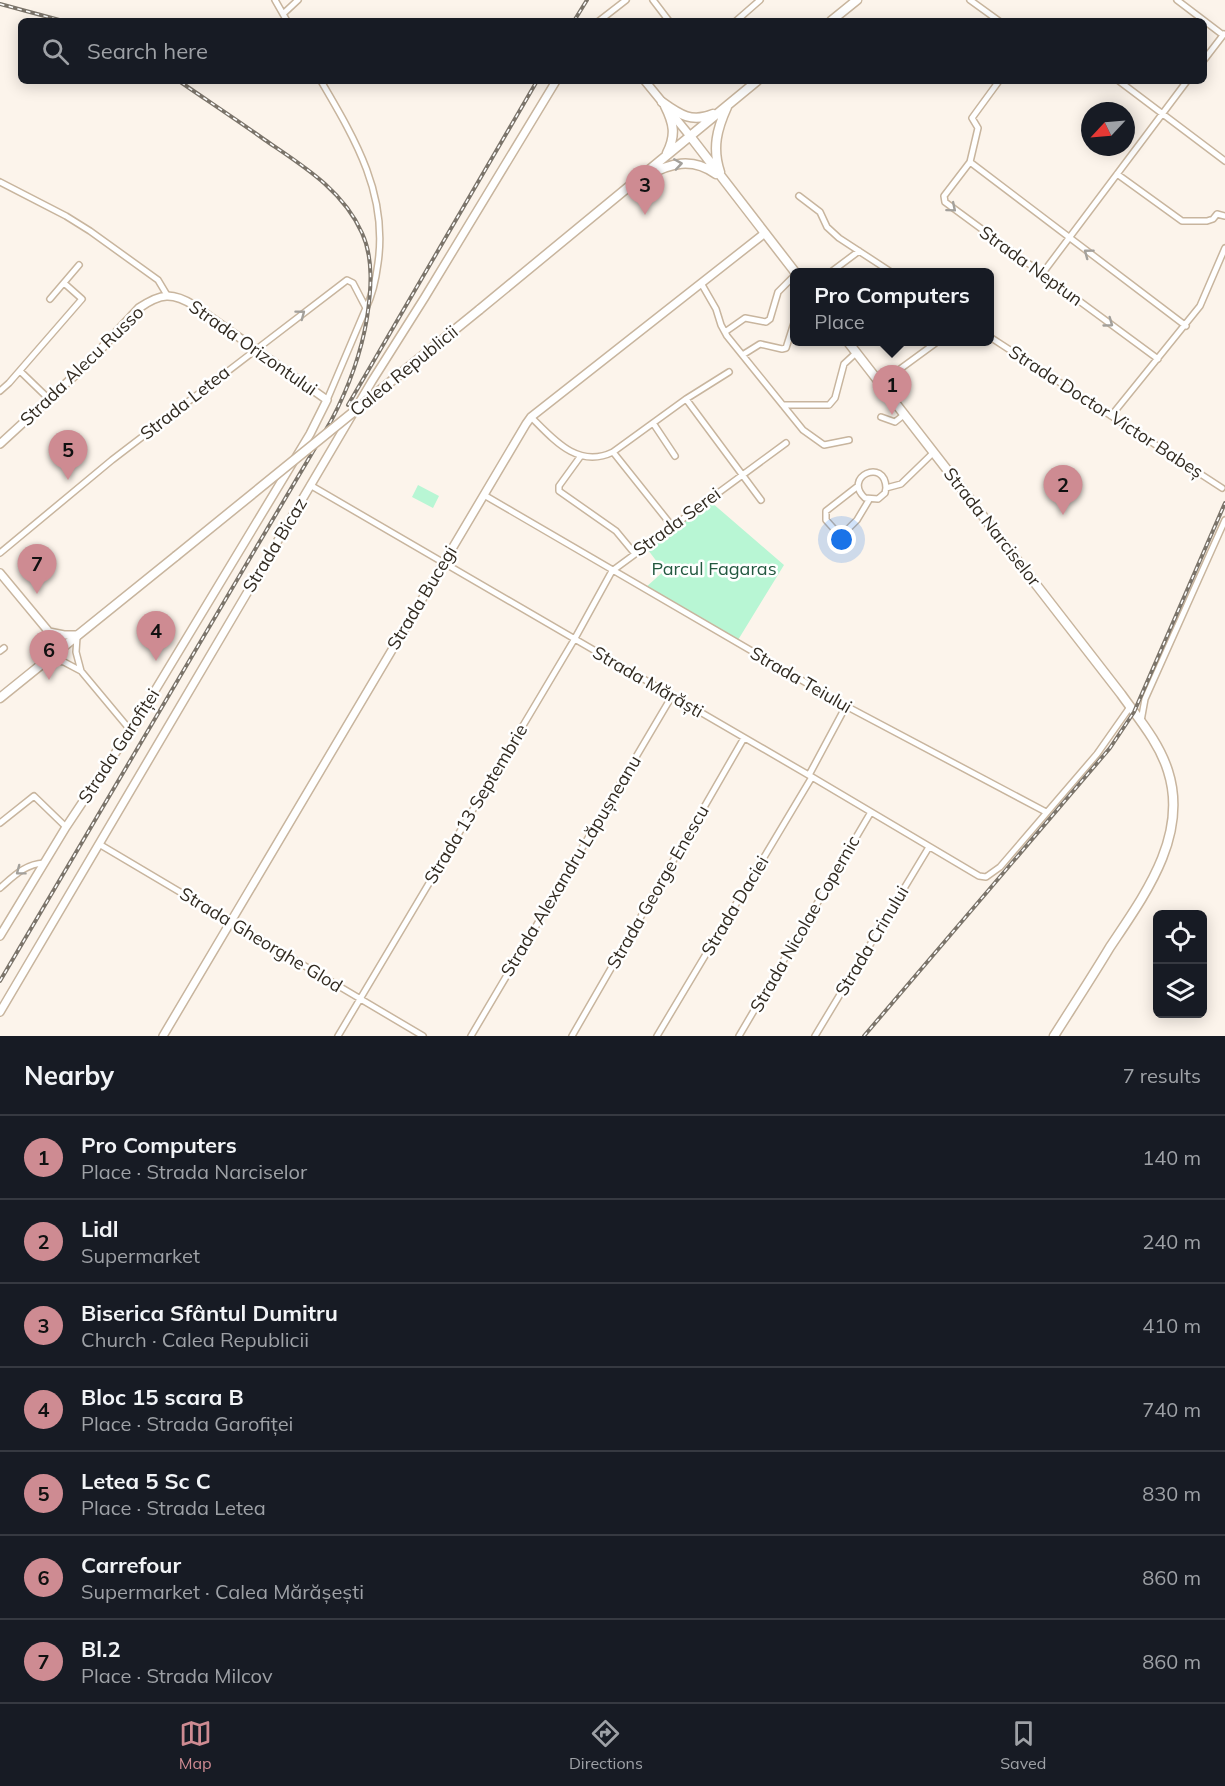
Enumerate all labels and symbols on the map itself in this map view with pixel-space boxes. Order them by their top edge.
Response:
north arrow [1081,102,1135,156]
one-way arrow [673,159,682,171]
pin: 3 [626,166,664,215]
one-way arrow [945,200,956,211]
street label: Strada Neptun [975,220,1087,311]
one-way arrow [1084,249,1095,260]
street label: Strada Orizontului [185,295,322,400]
street label: Strada Alecu Russo [15,301,148,431]
one-way arrow [294,310,305,321]
one-way arrow [1103,316,1114,327]
street label: Calea Republicii [345,320,462,421]
street label: Strada Doctor Victor Babeș [1005,340,1208,483]
street label: Strada Letea [135,361,234,445]
pin: 1 [872,366,912,415]
pin: 5 [48,430,88,480]
street label: Strada Narciselor [939,463,1046,591]
pin: 2 [1044,466,1082,515]
street label: Strada Serei [628,482,725,561]
street label: Strada Bicaz [237,493,312,596]
your location [827,525,856,554]
street label: Strada Bucegi [382,542,462,654]
pin: 7 [18,544,57,594]
park label: Parcul Fagaras [651,557,777,580]
pin: 4 [136,612,176,661]
pin: 6 [29,630,68,680]
street label: Strada Mărăști [589,641,708,723]
street label: Strada Teiului [746,641,856,718]
street label: Strada Garofiței [73,684,164,807]
street label: Strada 13 Septembrie [419,720,532,888]
street label: Strada Alexandru Lăpușneanu [495,751,646,981]
street label: Strada George Enescu [601,801,714,973]
street label: Strada Nicolae Copernic [745,831,865,1016]
street label: Strada Daciei [696,852,773,960]
one-way arrow [16,864,27,875]
street label: Strada Gheorghe Glod [176,882,347,997]
street label: Strada Crinului [830,882,913,1000]

